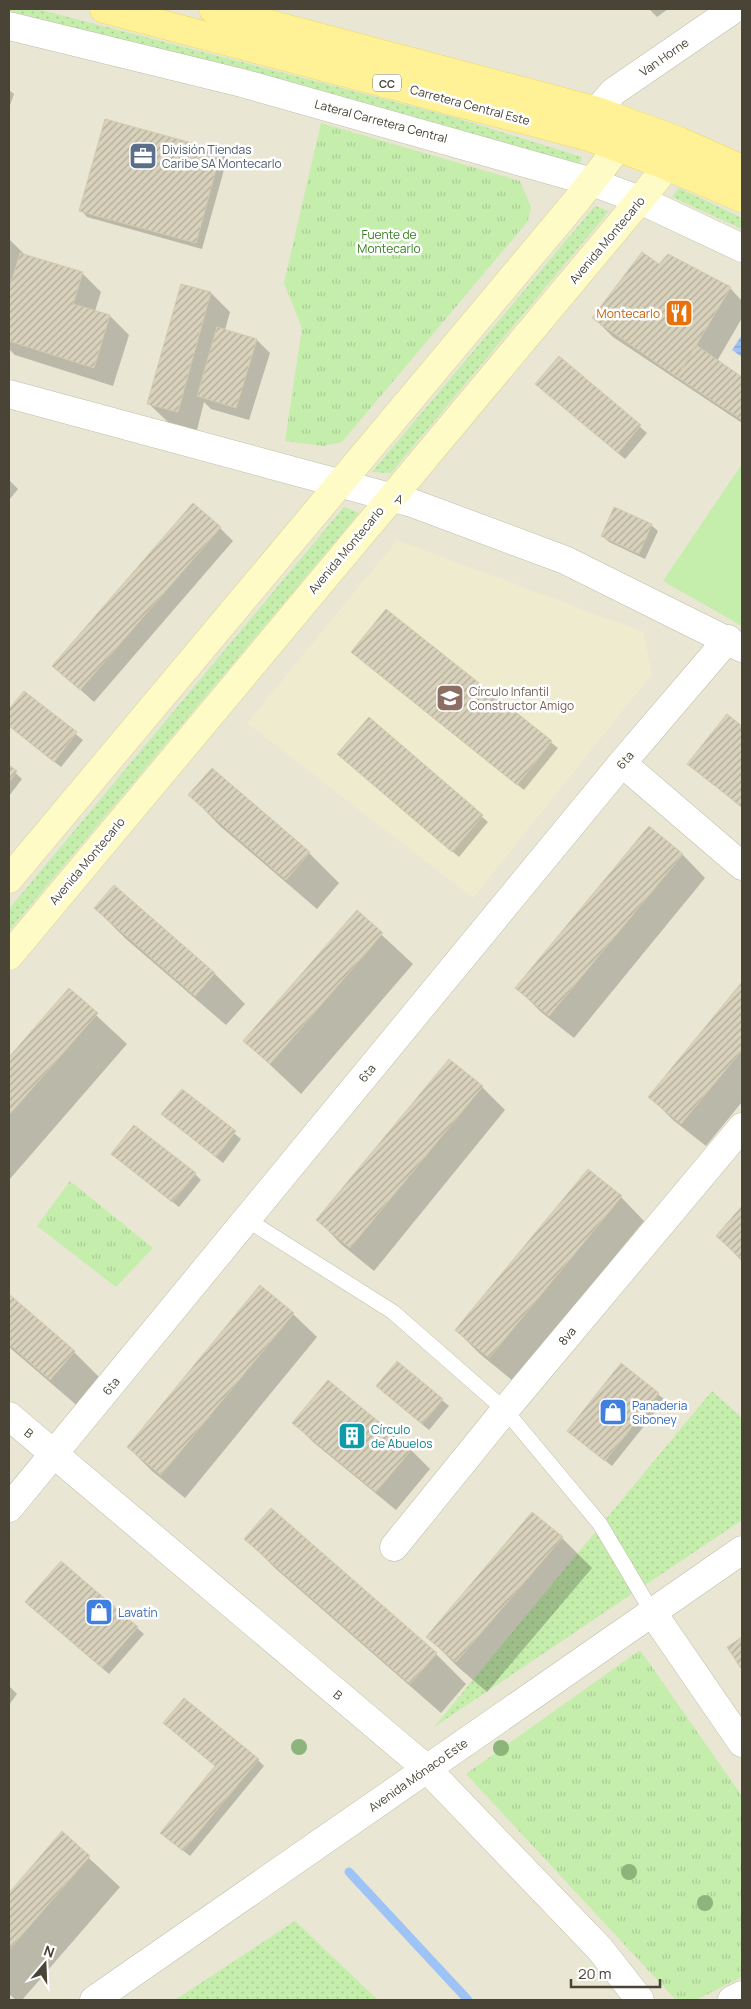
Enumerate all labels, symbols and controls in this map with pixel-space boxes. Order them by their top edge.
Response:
street label: Van Horne [636,34,692,80]
road number: CC [373,75,401,92]
street label: Carretera Central Este [408,81,532,129]
street label: Lateral Carretera Central [313,95,449,147]
office icon: División Tiendas Caribe SA Montecarlo [128,141,158,171]
place label: División Tiendas Caribe SA Montecarlo [162,141,282,172]
street label: Avenida Montecarlo [565,193,649,287]
park label: Fuente de Montecarlo [357,226,421,257]
restaurant icon: Montecarlo [664,298,694,328]
place label: Montecarlo [597,305,660,322]
street label: A [393,490,406,508]
street label: Avenida Montecarlo [304,503,388,597]
school or university icon: Círculo Infantil Constructor Amigo [435,683,465,713]
place label: Círculo Infantil Constructor Amigo [469,683,574,714]
street label: 6ta [612,747,638,773]
street label: Avenida Montecarlo [45,814,129,908]
street label: 6ta [354,1060,380,1086]
street label: 8va [554,1323,580,1349]
street label: 6ta [98,1373,124,1399]
shop icon: Panaderia Siboney [598,1397,628,1427]
place label: Panaderia Siboney [632,1397,687,1428]
building icon: Círculo de Abuelos [337,1421,367,1451]
place label: Círculo de Abuelos [371,1421,433,1452]
street label: B [21,1424,37,1442]
shop icon: Lavatín [84,1597,114,1627]
place label: Lavatín [118,1604,158,1621]
street label: B [330,1686,346,1704]
street label: Avenida Mónaco Este [365,1734,471,1816]
north arrow [20,1939,70,1989]
text: N [42,1941,57,1962]
scale bar [571,1956,660,1988]
text: 20 m [578,1963,611,1984]

